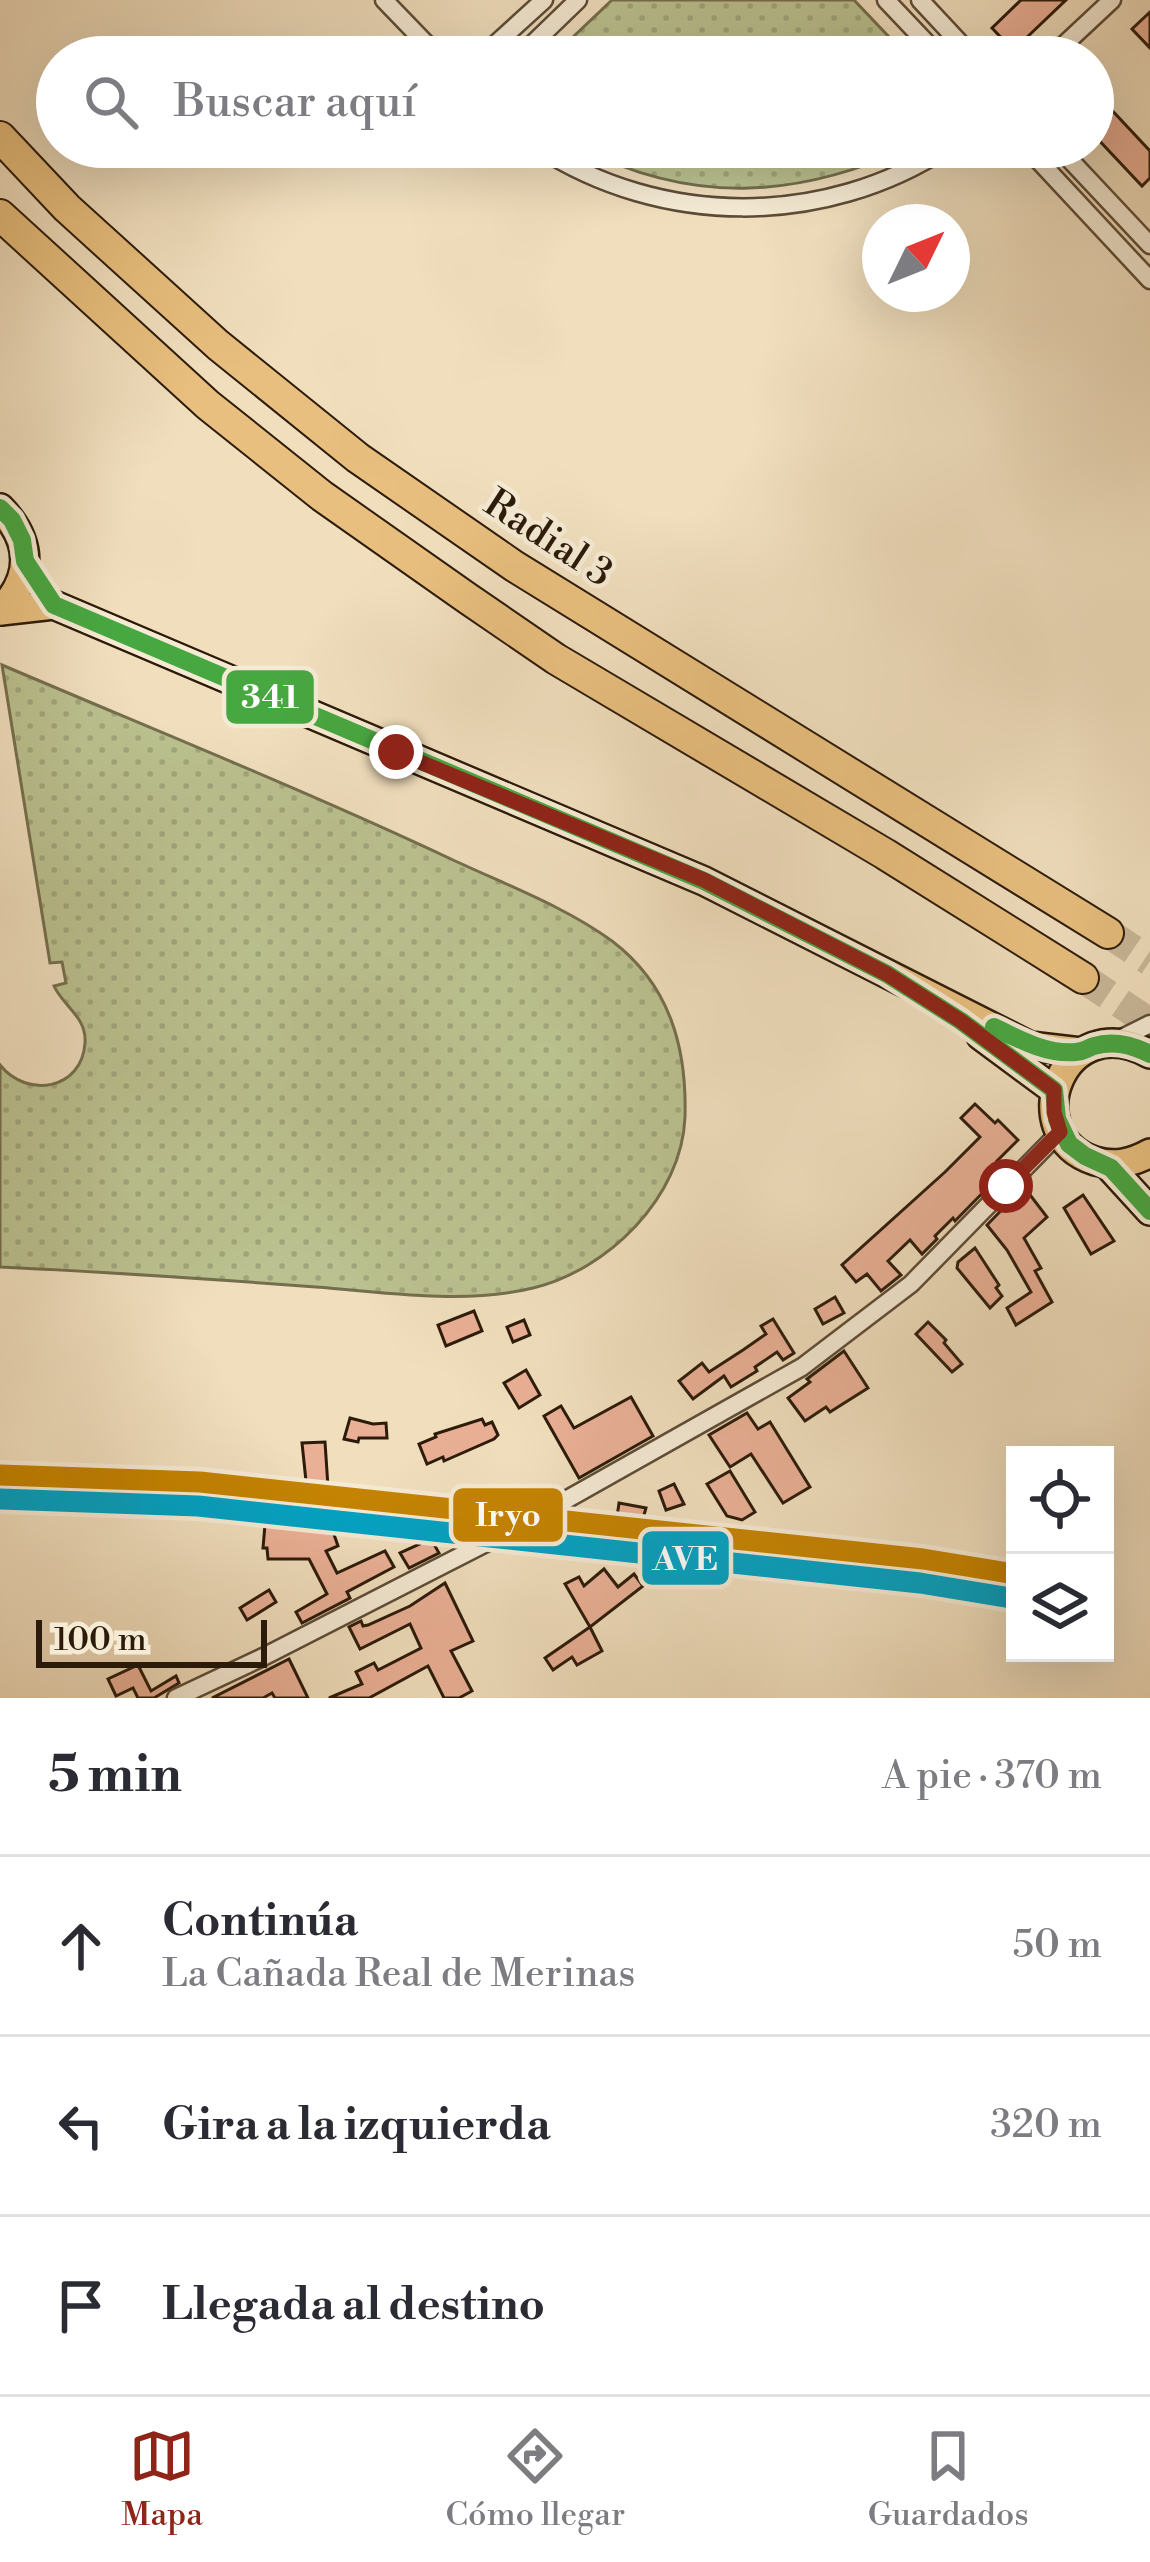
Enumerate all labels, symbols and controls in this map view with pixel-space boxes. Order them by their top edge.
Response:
search box [36,36,1114,168]
icon: search [78,69,144,135]
text: Buscar aquí [174,74,416,131]
north arrow [862,204,970,312]
street label: Radial 3 [474,479,622,599]
line badge: 341 [224,668,316,726]
text: 341 [241,678,299,719]
route end [369,725,423,779]
route start [979,1159,1033,1213]
map controls [1006,1446,1114,1662]
button: locate [1006,1446,1114,1554]
line badge: Iryo [451,1486,565,1544]
text: Iryo [475,1496,541,1537]
line badge: AVE [640,1529,731,1587]
text: AVE [651,1540,718,1581]
button: layers [1006,1554,1114,1662]
scale bar [36,1614,267,1667]
text: 100 m [54,1620,147,1661]
text: 5 min [48,1744,182,1808]
text: A pie · 370 m [882,1752,1102,1801]
text: Continúa [162,1893,358,1950]
icon: ahead [48,1913,114,1979]
text: 50 m [1012,1921,1102,1970]
text: La Cañada Real de Merinas [162,1950,635,1999]
icon: left [48,2093,114,2159]
text: Gira a la izquierda [162,2097,551,2154]
text: 320 m [990,2101,1102,2150]
icon: arrive [48,2273,114,2339]
text: Llegada al destino [162,2277,545,2334]
tab: Mapa [121,2423,203,2536]
tab: Cómo llegar [445,2423,625,2536]
tab: Guardados [868,2423,1029,2536]

